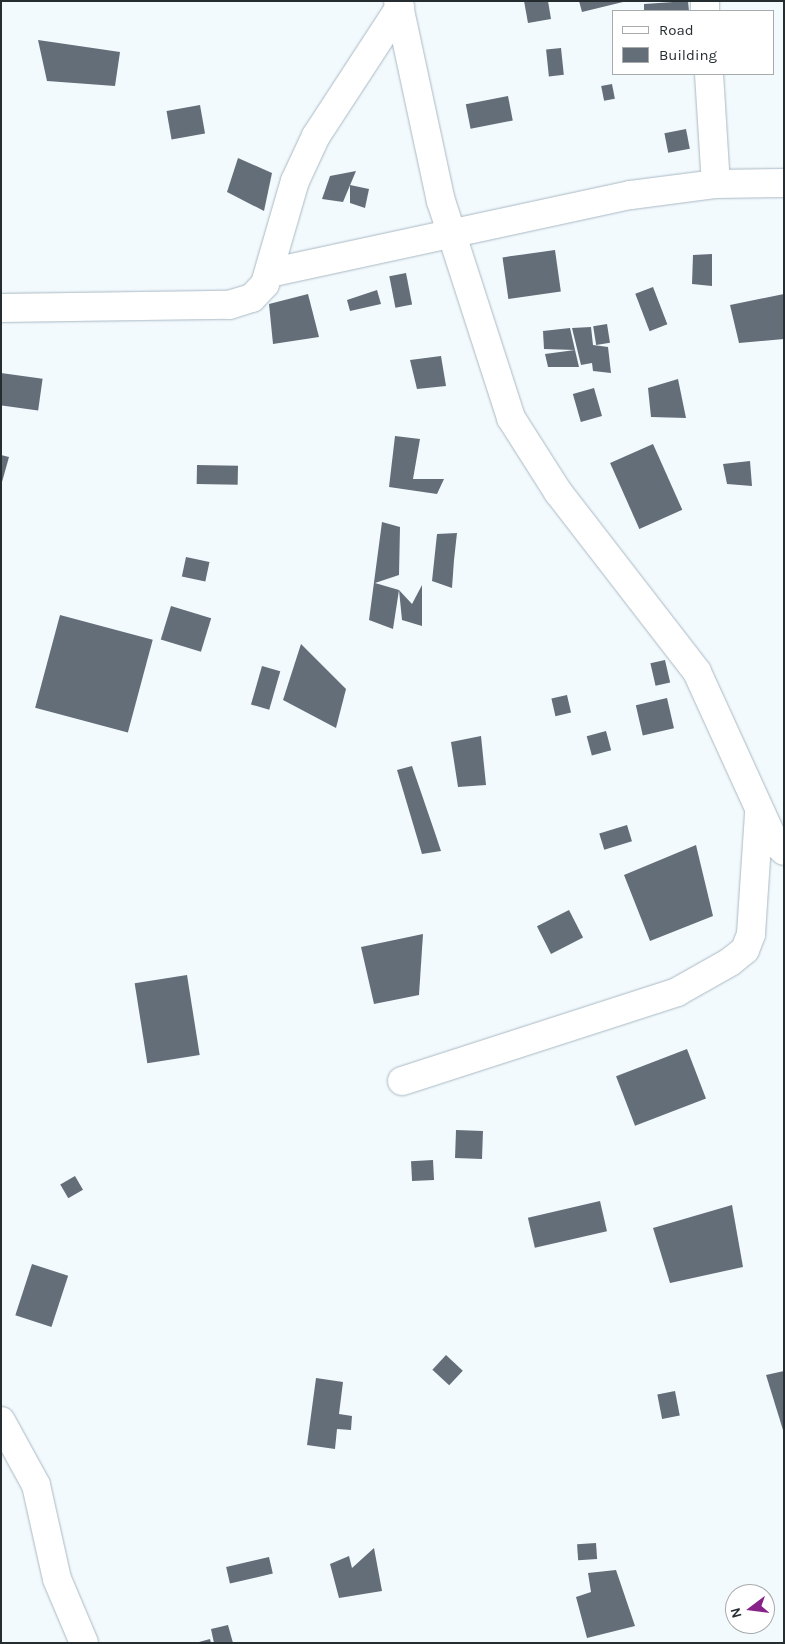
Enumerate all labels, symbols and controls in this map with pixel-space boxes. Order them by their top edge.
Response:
legend [612,10,775,75]
text: Road [659,21,694,39]
text: Building [659,46,717,64]
north arrow [725,1584,775,1634]
text: N [726,1606,746,1620]

